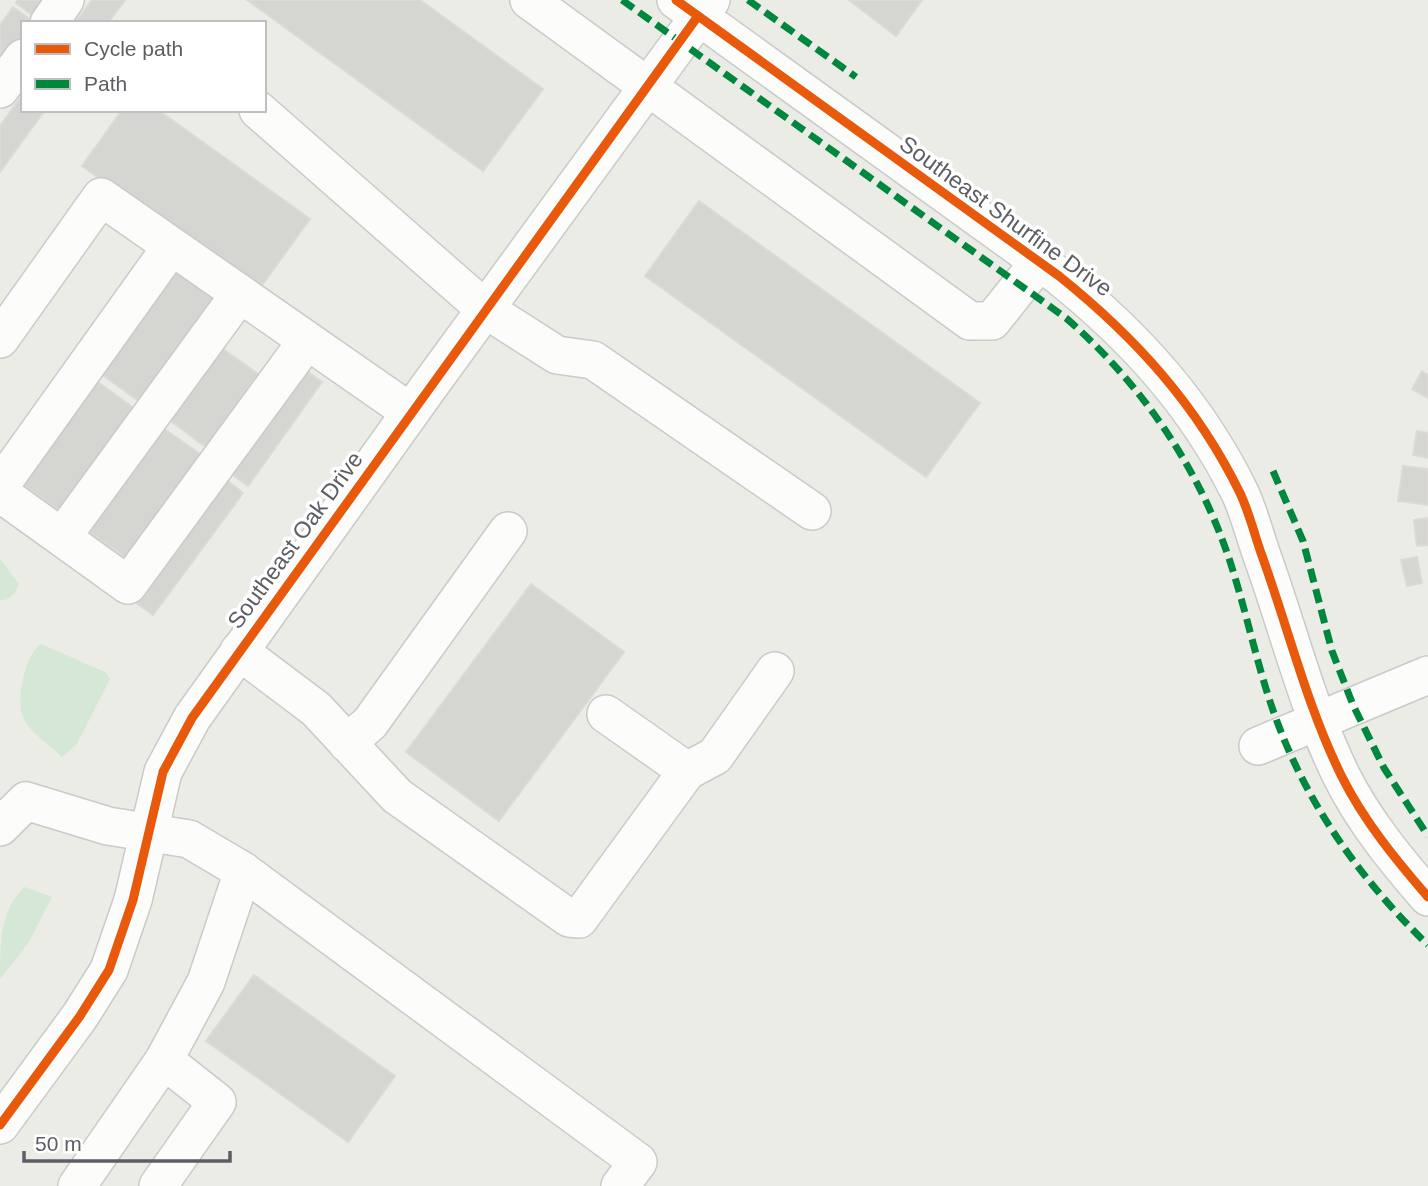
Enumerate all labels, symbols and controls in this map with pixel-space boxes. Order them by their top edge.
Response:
legend [21,21,266,112]
text: Cycle path [84,37,183,60]
text: Path [84,72,127,95]
street label: Southeast Shurfine Drive [895,130,1117,302]
street label: Southeast Oak Drive [222,447,368,633]
scale bar [24,1120,231,1164]
text: 50 m [35,1132,82,1155]

